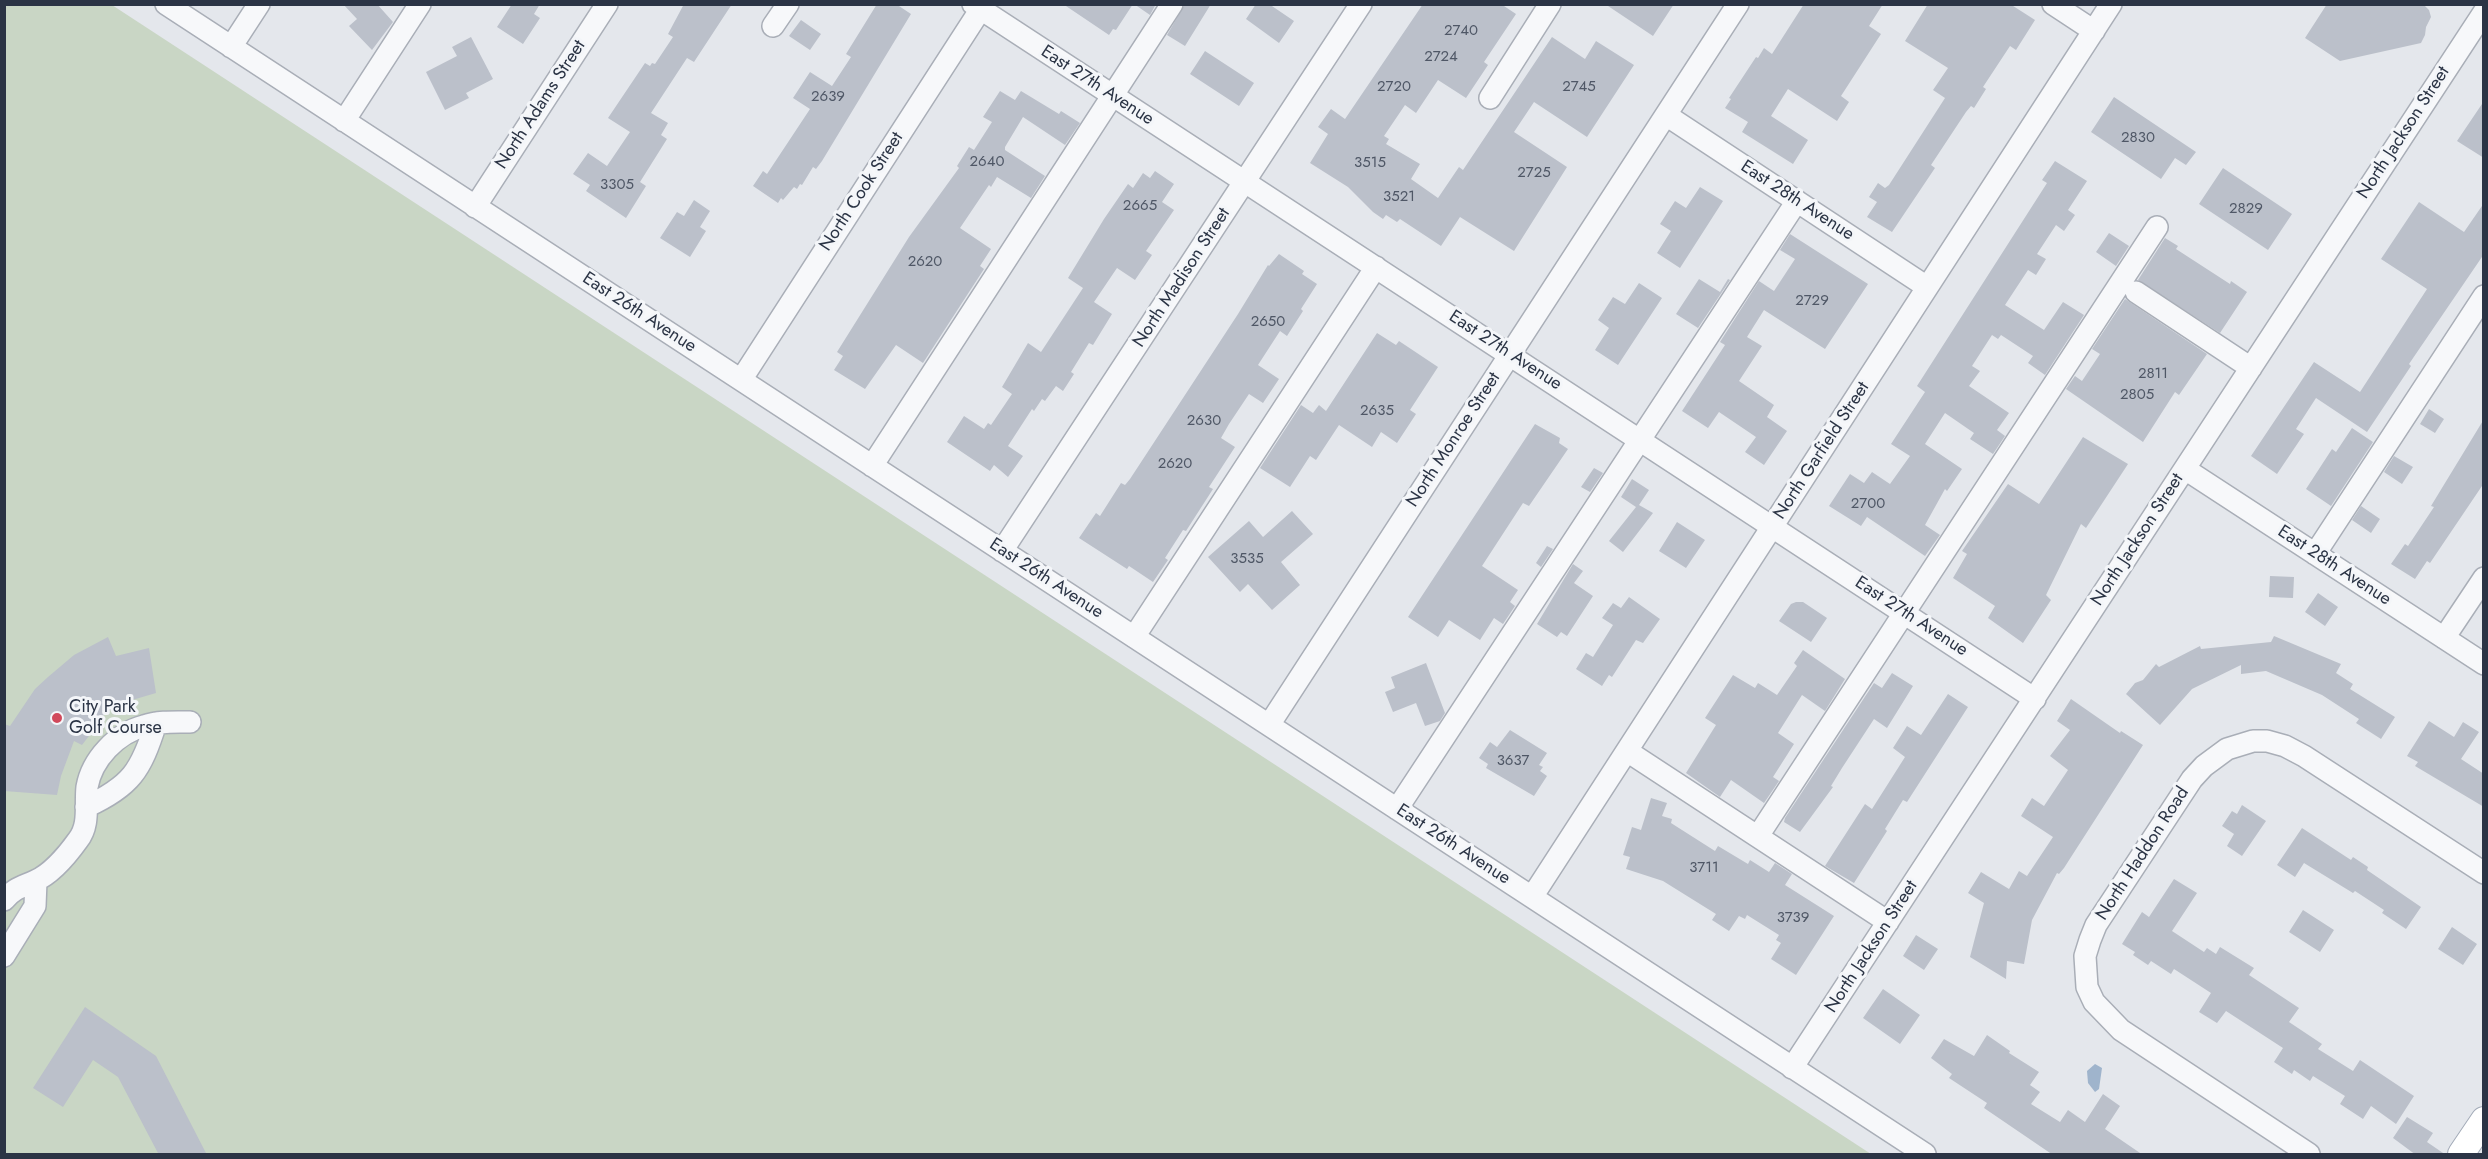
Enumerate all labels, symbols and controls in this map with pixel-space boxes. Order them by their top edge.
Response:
house number: 2740 [1444,22,1478,40]
street label: North Adams Street [491,36,591,174]
street label: East 27th Avenue [1036,41,1158,131]
house number: 2724 [1424,48,1458,66]
street label: North Jackson Street [2353,63,2455,203]
house number: 2720 [1377,78,1411,96]
house number: 2745 [1562,78,1596,96]
house number: 2639 [811,88,845,106]
street label: North Cook Street [816,129,908,255]
house number: 2830 [2121,129,2155,147]
house number: 2640 [970,153,1004,171]
house number: 3515 [1354,154,1386,172]
street label: East 28th Avenue [1736,156,1858,246]
house number: 2725 [1517,164,1551,182]
house number: 3305 [600,176,634,194]
house number: 3521 [1383,188,1415,206]
house number: 2665 [1123,197,1157,215]
house number: 2829 [2229,200,2263,218]
street label: North Madison Street [1129,204,1235,352]
house number: 2620 [908,253,942,271]
street label: East 26th Avenue [578,268,700,358]
house number: 2729 [1795,292,1829,310]
street label: East 27th Avenue [1444,306,1566,396]
house number: 2650 [1251,313,1285,331]
house number: 2811 [2138,365,2168,383]
street label: North Monroe Street [1402,369,1506,511]
street label: North Garfield Street [1769,378,1875,524]
house number: 2805 [2120,386,2154,404]
house number: 2635 [1360,402,1394,420]
house number: 2630 [1187,412,1221,430]
house number: 2620 [1158,455,1192,473]
street label: North Jackson Street [2087,470,2189,610]
house number: 2700 [1851,495,1885,513]
street label: East 28th Avenue [2273,521,2395,611]
street label: East 26th Avenue [985,534,1107,624]
house number: 3535 [1230,550,1264,568]
street label: East 27th Avenue [1850,572,1972,662]
place label: City Park Golf Course [69,697,162,740]
marker: City Park Golf Course [50,711,64,725]
house number: 3637 [1497,752,1529,770]
street label: North Haddon Road [2092,783,2194,925]
street label: East 26th Avenue [1392,800,1514,890]
house number: 3711 [1689,859,1719,877]
street label: North Jackson Street [1821,877,1923,1017]
house number: 3739 [1777,909,1809,927]

